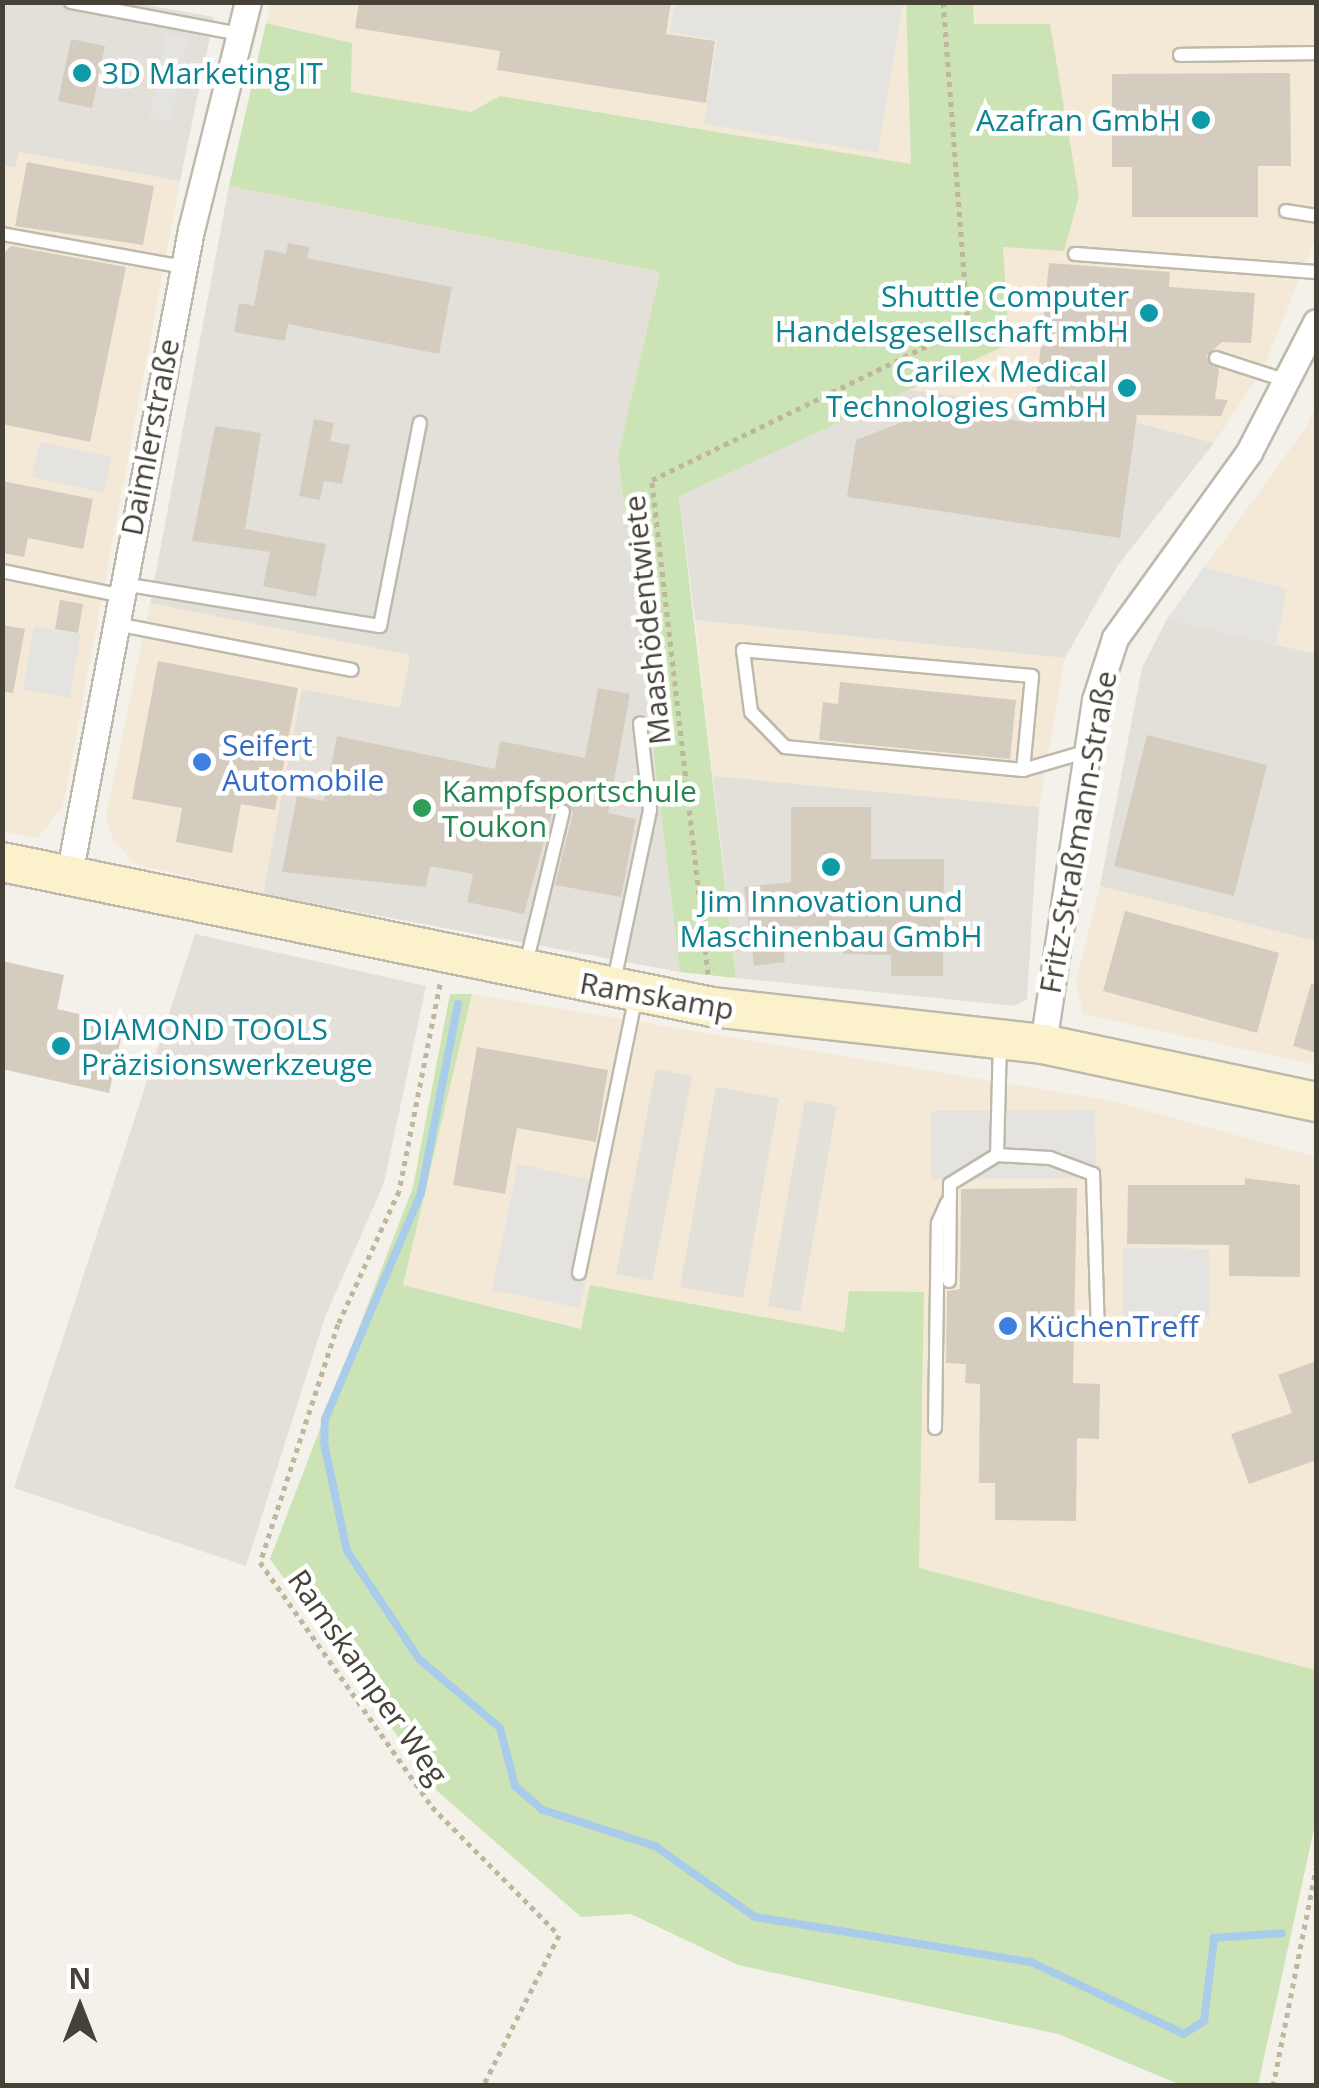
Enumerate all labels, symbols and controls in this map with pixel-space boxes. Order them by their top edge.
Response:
place label: 3D Marketing IT [102,55,323,91]
marker: 3D Marketing IT [71,62,93,84]
place label: Azafran GmbH [976,102,1181,138]
marker: Azafran GmbH [1190,109,1212,131]
place label: Shuttle Computer Handelsgesellschaft mbH [775,278,1129,348]
marker: Shuttle Computer Handelsgesellschaft mbH [1138,302,1160,324]
street label: Daimlerstraße [113,335,187,539]
place label: Carilex Medical Technologies GmbH [826,353,1107,424]
marker: Carilex Medical Technologies GmbH [1116,377,1138,399]
street label: Maashödentwiete [616,494,678,746]
street label: Fritz-Straßmann-Straße [1032,668,1124,996]
place label: Seifert Automobile [222,727,384,798]
marker: Seifert Automobile [191,751,213,773]
place label: Kampfsportschule Toukon [442,773,697,844]
marker: Kampfsportschule Toukon [411,797,433,819]
marker: Jim Innovation und Maschinenbau GmbH [820,856,842,878]
place label: Jim Innovation und Maschinenbau GmbH [679,883,983,954]
street label: Ramskamp [577,965,737,1027]
place label: DIAMOND TOOLS Präzisionswerkzeuge [81,1011,373,1082]
marker: DIAMOND TOOLS Präzisionswerkzeuge [50,1035,72,1057]
place label: KüchenTreff [1028,1308,1199,1344]
marker: KüchenTreff [997,1315,1019,1337]
street label: Ramskamper Weg [281,1563,455,1791]
north arrow [30,1958,130,2058]
text: N [69,1959,91,1997]

